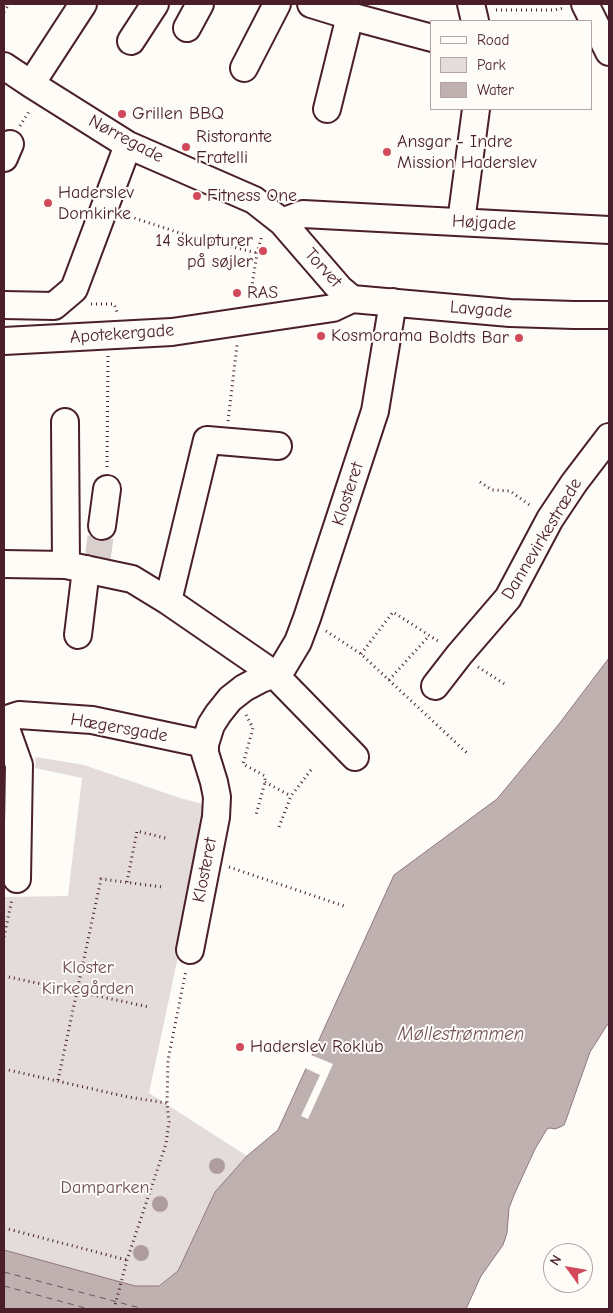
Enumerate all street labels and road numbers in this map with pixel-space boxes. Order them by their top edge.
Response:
street label: Nørregade [85,110,167,168]
street label: Højgade [451,211,517,235]
street label: Torvet [300,244,346,292]
street label: Lavgade [449,297,513,323]
street label: Apotekergade [69,320,175,348]
street label: Klosteret [328,460,368,528]
street label: Dannevirkestræde [497,474,587,604]
street label: Hægersgade [69,709,169,747]
street label: Klosteret [188,836,222,904]

